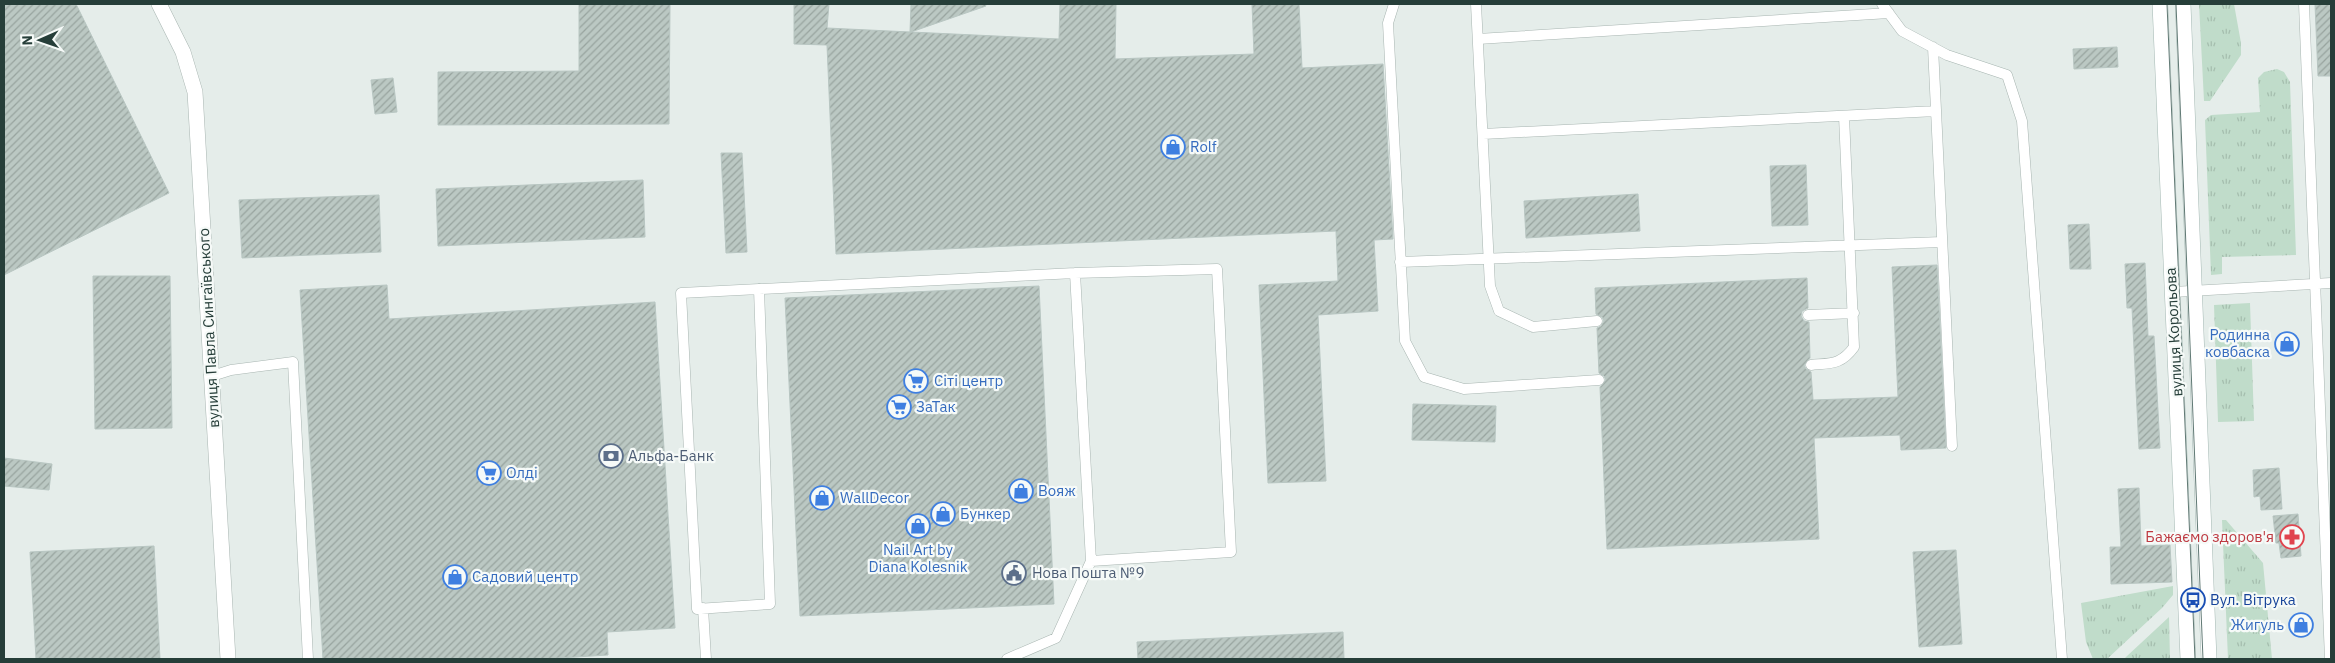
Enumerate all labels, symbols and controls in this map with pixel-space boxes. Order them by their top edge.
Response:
north arrow [15,15,65,65]
text: N [18,35,36,46]
shop icon: Rolf [1160,134,1186,160]
place label: Rolf [1190,137,1217,156]
street label: вулиця Павла Сингаївського [194,228,223,428]
street label: вулиця Корольова [2161,267,2186,397]
place label: Родинна ковбаска [2205,325,2270,361]
shop icon: Родинна ковбаска [2274,331,2300,357]
supermarket icon: Сіті центр [903,368,929,394]
place label: Сіті центр [934,371,1003,390]
supermarket icon: ЗаТак [886,394,912,420]
place label: ЗаТак [916,397,956,416]
bank icon: Альфа-Банк [598,443,624,469]
place label: Альфа-Банк [628,446,714,465]
supermarket icon: Олді [476,460,502,486]
place label: Олді [506,463,538,482]
shop icon: Вояж [1008,478,1034,504]
place label: Вояж [1038,481,1076,500]
shop icon: WallDecor [809,485,835,511]
place label: WallDecor [840,488,909,507]
shop icon: Бункер [930,501,956,527]
place label: Бункер [960,504,1011,523]
shop icon: Nail Art by Diana Kolesnik [905,513,931,539]
pharmacy icon: Бажаємо здоров'я [2279,524,2305,550]
place label: Бажаємо здоров'я [2145,527,2274,546]
place label: Nail Art by Diana Kolesnik [868,540,968,576]
public building icon: Нова Пошта №9 [1001,560,1027,586]
place label: Нова Пошта №9 [1032,563,1144,582]
shop icon: Садовий центр [442,564,468,590]
place label: Садовий центр [472,567,578,586]
bus stop icon: Вул. Вітрука [2180,587,2206,613]
place label: Вул. Вітрука [2210,590,2296,609]
shop icon: Жигуль [2288,612,2314,638]
place label: Жигуль [2230,615,2284,634]

